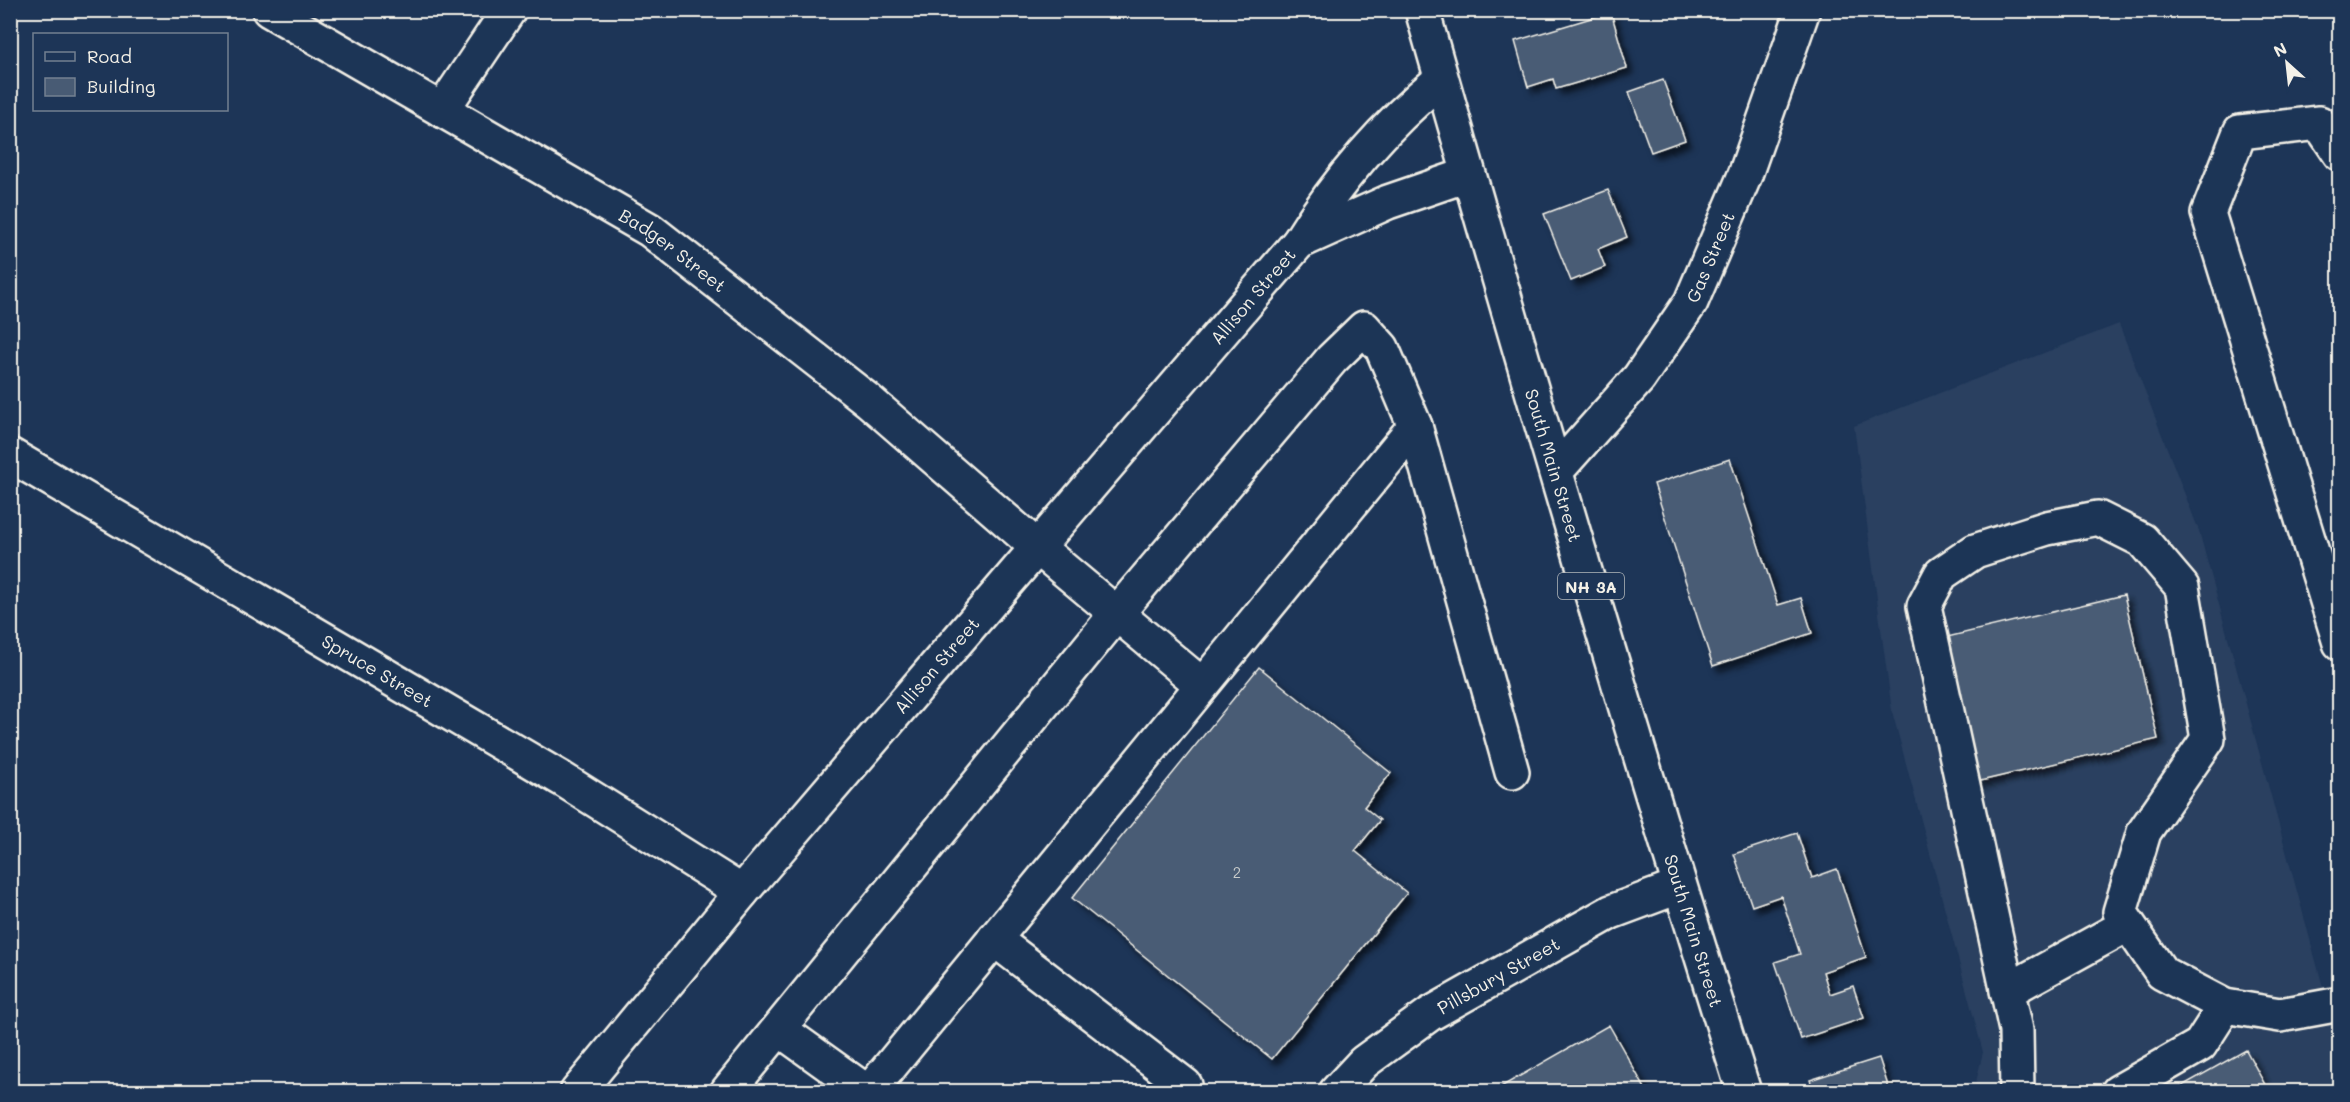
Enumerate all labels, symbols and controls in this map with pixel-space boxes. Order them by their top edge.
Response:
legend [33,33,228,111]
north arrow [2257,33,2317,93]
text: N [2270,37,2290,61]
text: Road [87,44,132,68]
text: Building [87,74,155,98]
street label: Badger Street [615,203,731,297]
street label: Gas Street [1680,208,1740,306]
street label: Allison Street [1205,243,1301,349]
street label: South Main Street [1520,386,1588,545]
road number: NH 3A [1558,573,1624,599]
street label: Allison Street [888,612,984,718]
street label: Spruce Street [317,629,437,713]
street label: South Main Street [1659,851,1729,1010]
house number: 2 [1233,862,1241,882]
street label: Pillsbury Street [1433,931,1564,1020]

